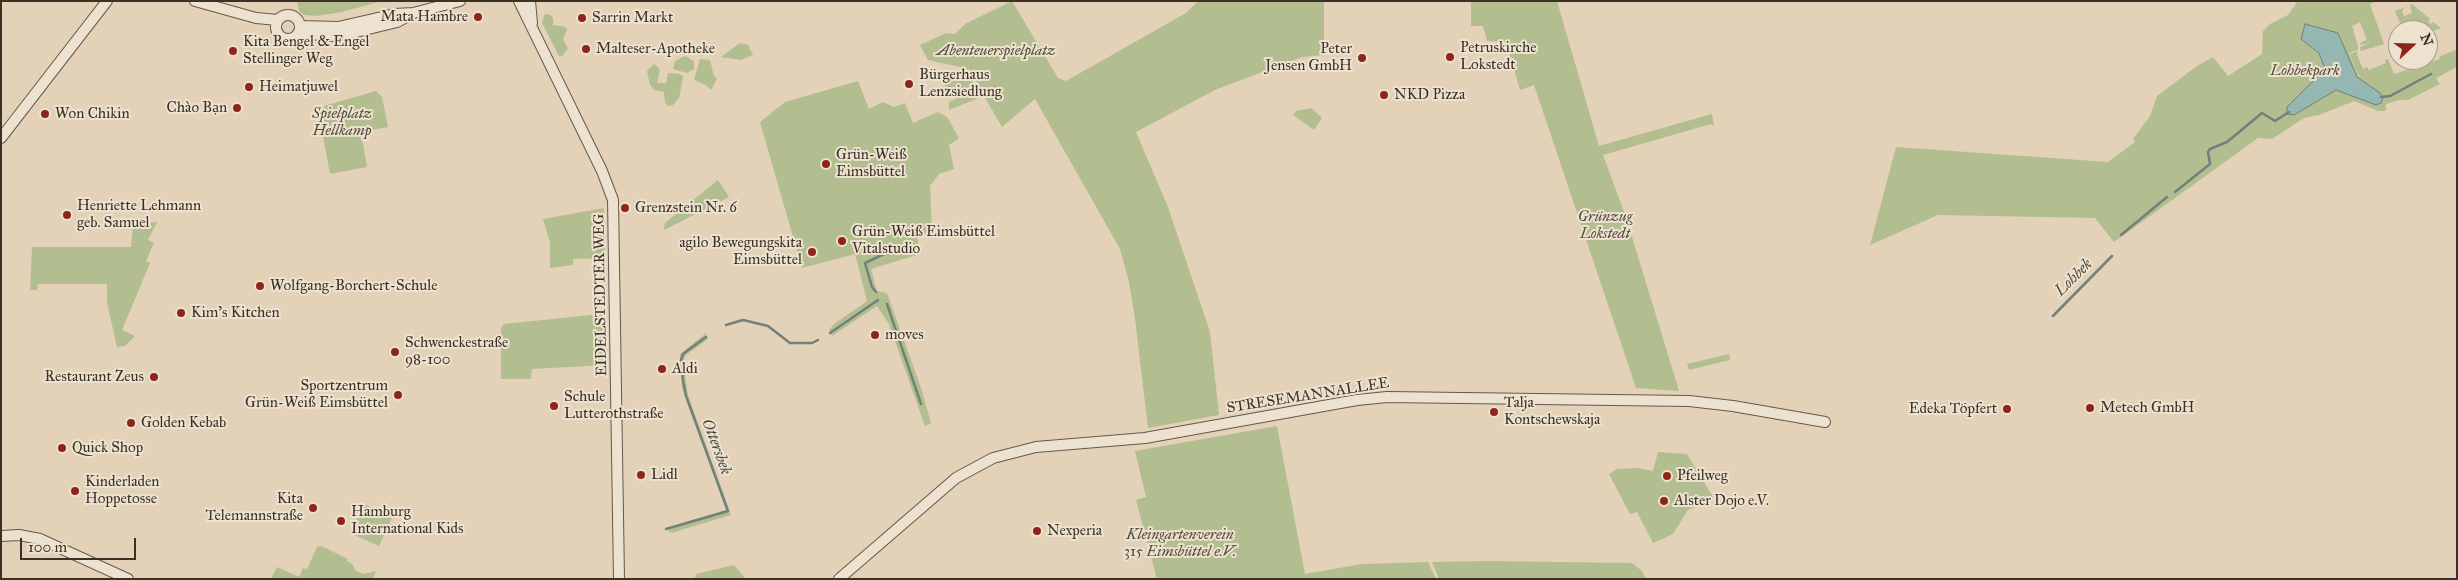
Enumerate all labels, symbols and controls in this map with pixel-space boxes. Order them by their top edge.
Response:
place label: Mata Hambre [380,8,468,26]
place label: Sarrin Markt [592,9,673,27]
marker: Mata Hambre [472,11,484,23]
marker: Sarrin Markt [576,12,588,24]
north arrow [2388,20,2438,70]
text: N [2416,31,2437,48]
place label: Kita Bengel & Engel Stellinger Weg [243,33,369,68]
place label: Petruskirche Lokstedt [1460,39,1536,74]
place label: Malteser-Apotheke [596,40,715,58]
place label: Peter Jensen GmbH [1265,40,1352,75]
park label: Abenteuerspielplatz [937,42,1055,60]
marker: Malteser-Apotheke [580,43,592,55]
marker: Kita Bengel & Engel Stellinger Weg [227,45,239,57]
marker: Petruskirche Lokstedt [1444,51,1456,63]
marker: Peter Jensen GmbH [1356,52,1368,64]
park label: Lohbekpark [2270,62,2340,80]
place label: Bürgerhaus Lenzsiedlung [919,66,1002,101]
place label: Heimatjuwel [259,78,338,96]
marker: Bürgerhaus Lenzsiedlung [903,78,915,90]
marker: Heimatjuwel [243,81,255,93]
place label: NKD Pizza [1394,86,1465,104]
marker: NKD Pizza [1378,89,1390,101]
place label: Chào Bạn [167,99,227,117]
marker: Chào Bạn [231,102,243,114]
place label: Won Chikin [55,105,130,123]
park label: Spielplatz Hellkamp [312,105,372,140]
marker: Won Chikin [39,108,51,120]
place label: Grün-Weiß Eimsbüttel [836,146,907,181]
marker: Grün-Weiß Eimsbüttel [820,158,832,170]
place label: Henriette Lehmann geb. Samuel [77,197,201,232]
place label: Grenzstein Nr. 6 [635,199,737,217]
marker: Grenzstein Nr. 6 [619,202,631,214]
park label: Grünzug Lokstedt [1578,208,1632,243]
marker: Henriette Lehmann geb. Samuel [61,209,73,221]
street label: EIDELSTEDTER WEG [591,213,611,377]
place label: Grün-Weiß Eimsbüttel Vitalstudio [852,223,995,258]
place label: agilo Bewegungskita Eimsbüttel [679,234,802,269]
marker: Grün-Weiß Eimsbüttel Vitalstudio [836,235,848,247]
marker: agilo Bewegungskita Eimsbüttel [806,246,818,258]
water label: Lohbek [2051,255,2097,301]
place label: Wolfgang-Borchert-Schule [270,277,437,295]
marker: Wolfgang-Borchert-Schule [254,280,266,292]
place label: Kim's Kitchen [191,304,280,322]
marker: Kim's Kitchen [175,307,187,319]
place label: moves [885,326,924,344]
marker: moves [869,329,881,341]
place label: Schwenckestraße 98-100 [405,334,508,369]
marker: Schwenckestraße 98-100 [389,346,401,358]
place label: Aldi [672,360,698,378]
marker: Aldi [656,363,668,375]
place label: Restaurant Zeus [45,368,144,386]
marker: Restaurant Zeus [148,371,160,383]
street label: STRESEMANNALLEE [1225,374,1391,418]
place label: Sportzentrum Grün-Weiß Eimsbüttel [245,377,388,412]
place label: Schule Lutterothstraße [564,388,664,423]
marker: Sportzentrum Grün-Weiß Eimsbüttel [392,389,404,401]
place label: Talja Kontschewskaja [1504,394,1600,429]
place label: Metech GmbH [2100,399,2195,417]
marker: Schule Lutterothstraße [548,400,560,412]
place label: Edeka Töpfert [1909,400,1997,418]
marker: Metech GmbH [2084,402,2096,414]
marker: Edeka Töpfert [2001,403,2013,415]
marker: Talja Kontschewskaja [1488,406,1500,418]
place label: Golden Kebab [141,414,226,432]
water label: Ottersbek [697,416,735,478]
marker: Golden Kebab [125,417,137,429]
place label: Quick Shop [72,439,143,457]
marker: Quick Shop [56,442,68,454]
place label: Lidl [651,466,678,484]
place label: Pfeilweg [1677,467,1728,485]
marker: Lidl [635,469,647,481]
marker: Pfeilweg [1661,470,1673,482]
place label: Kinderladen Hoppetosse [85,473,159,508]
marker: Kinderladen Hoppetosse [69,485,81,497]
place label: Kita Telemannstraße [206,490,303,525]
place label: Alster Dojo e.V. [1674,492,1769,510]
marker: Alster Dojo e.V. [1658,495,1670,507]
marker: Kita Telemannstraße [307,502,319,514]
place label: Hamburg International Kids [351,503,464,538]
marker: Hamburg International Kids [335,515,347,527]
place label: Nexperia [1047,522,1102,540]
marker: Nexperia [1031,525,1043,537]
park label: Kleingartenverein 315 Eimsbüttel e.V. [1124,526,1236,561]
scale bar [22,528,139,560]
text: 100 m [28,538,67,556]

